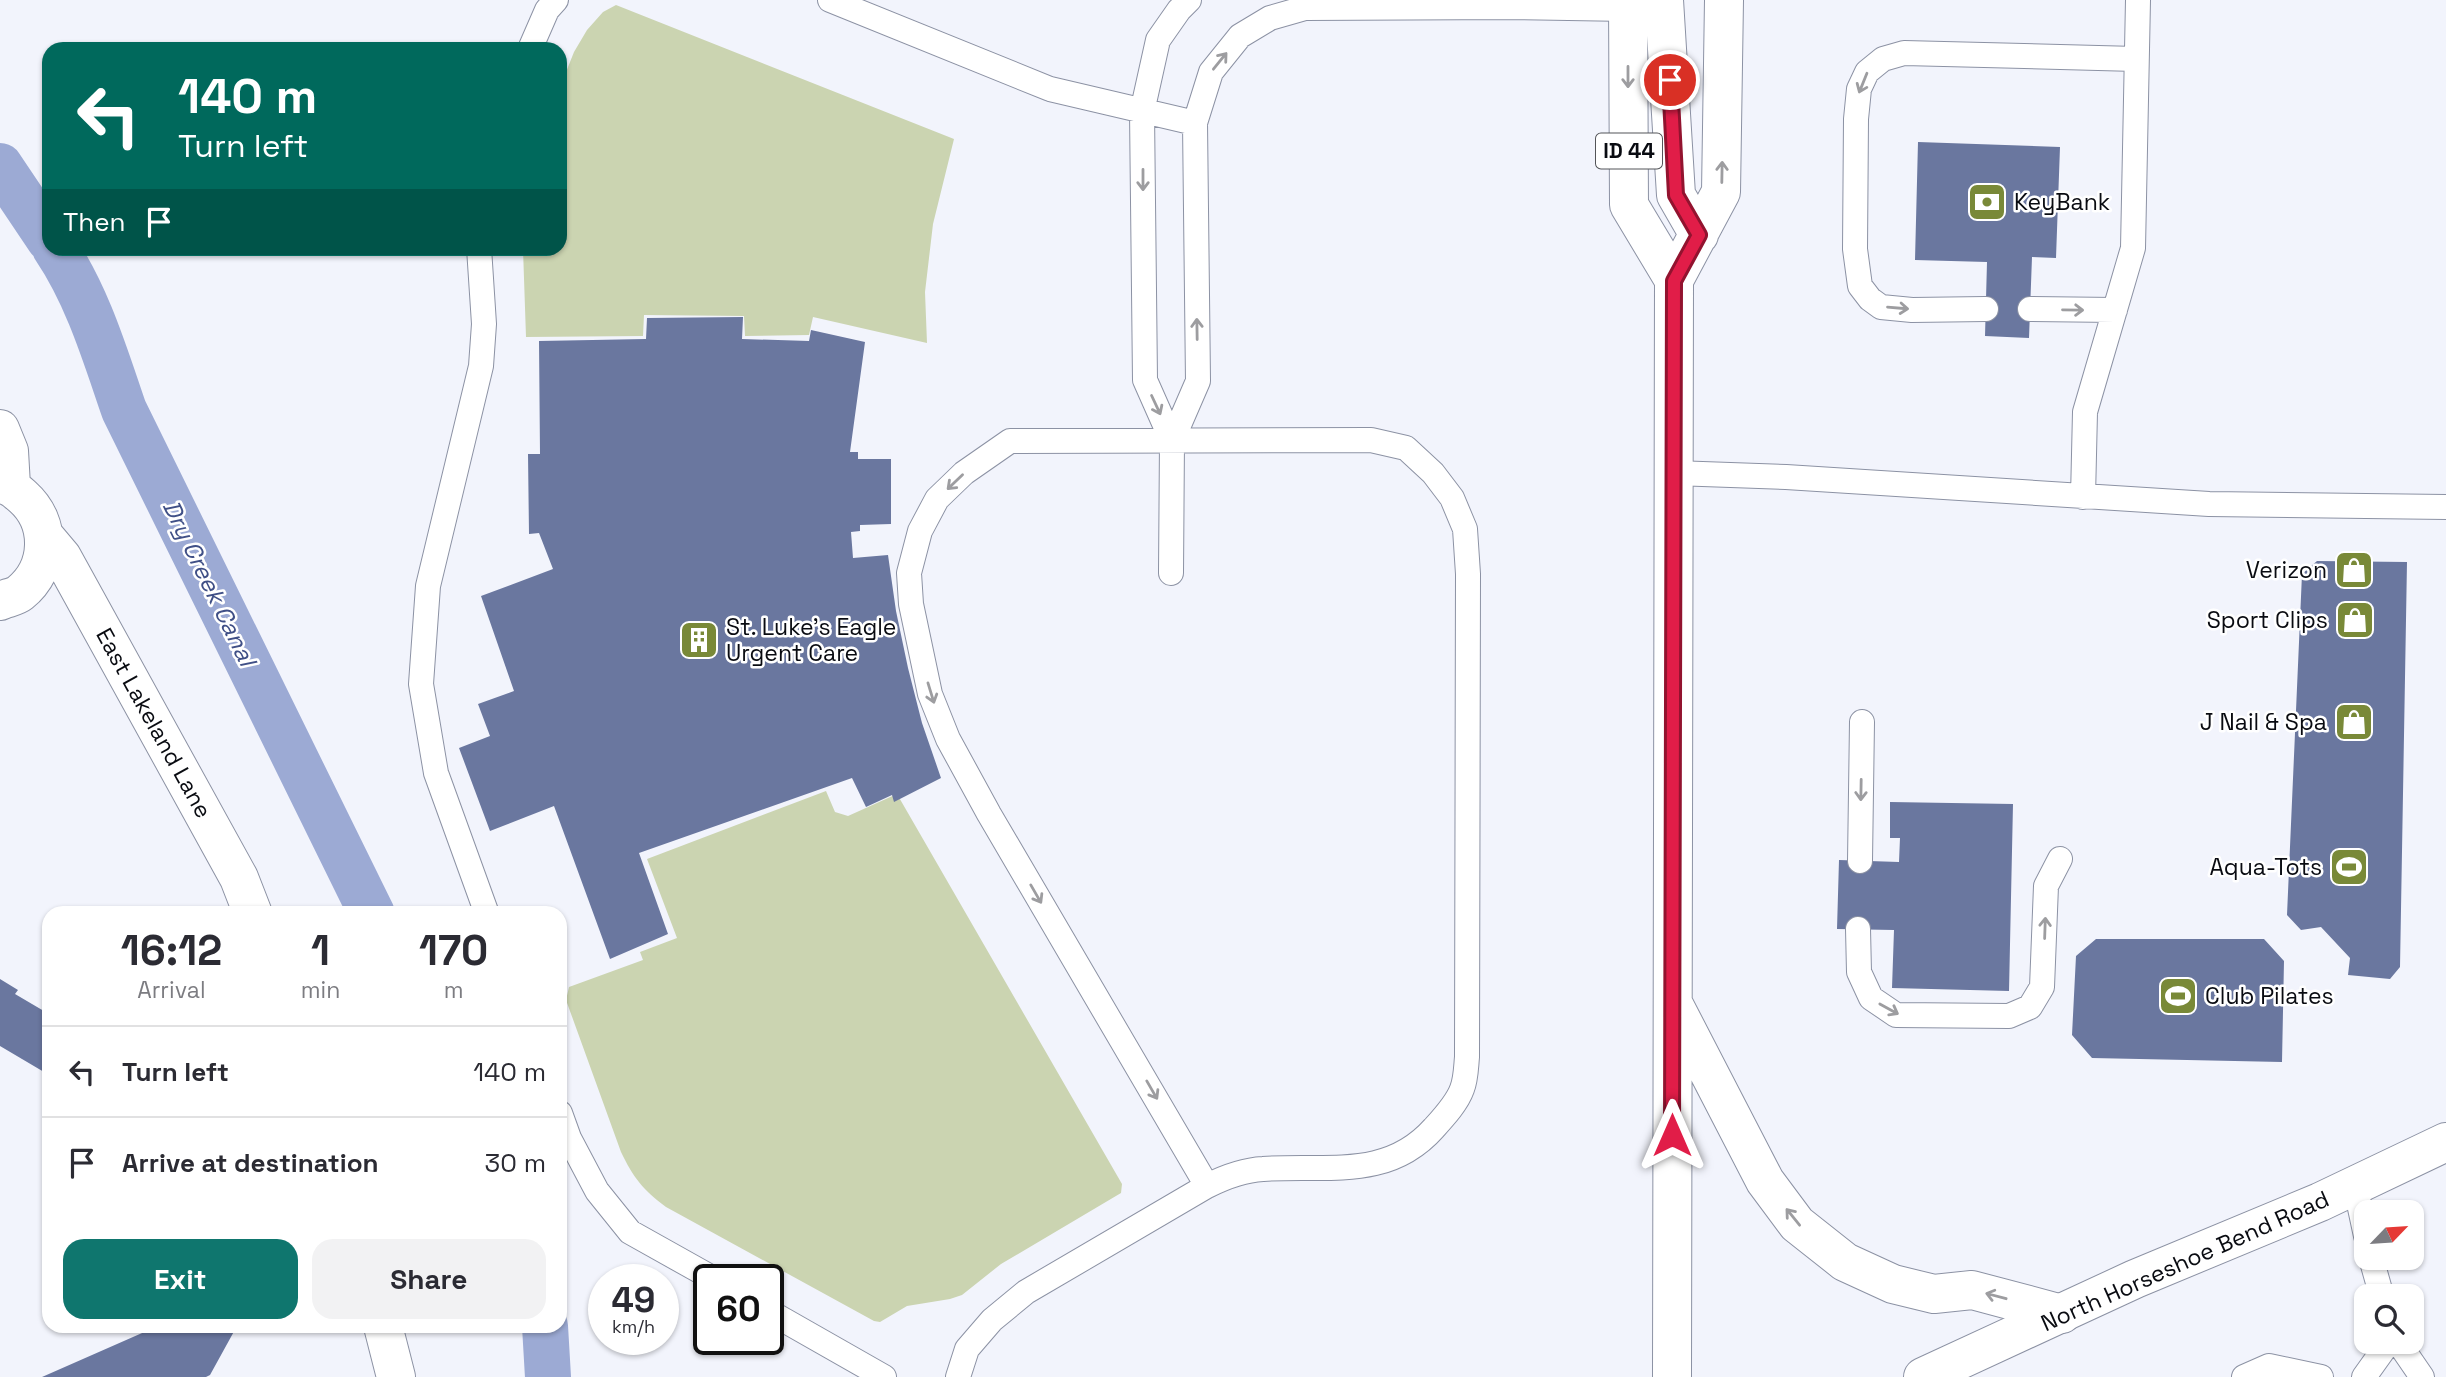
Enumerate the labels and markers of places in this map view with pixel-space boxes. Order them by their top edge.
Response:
pin [1640,50,1700,110]
bank icon: KeyBank [1966,181,2008,223]
place label: KeyBank [2014,187,2110,217]
shop icon: Verizon [2333,549,2375,591]
place label: Verizon [2246,555,2327,585]
shop icon: Sport Clips [2334,599,2376,641]
place label: Sport Clips [2207,605,2328,635]
place label: St. Luke's Eagle Urgent Care [726,612,896,668]
building icon: St. Luke's Eagle Urgent Care [678,619,720,661]
shop icon: J Nail & Spa [2333,701,2375,743]
place label: J Nail & Spa [2200,707,2327,737]
sports icon: Aqua-Tots [2328,846,2370,888]
place label: Aqua-Tots [2209,852,2322,882]
sports icon: Club Pilates [2157,975,2199,1017]
place label: Club Pilates [2205,981,2334,1011]

